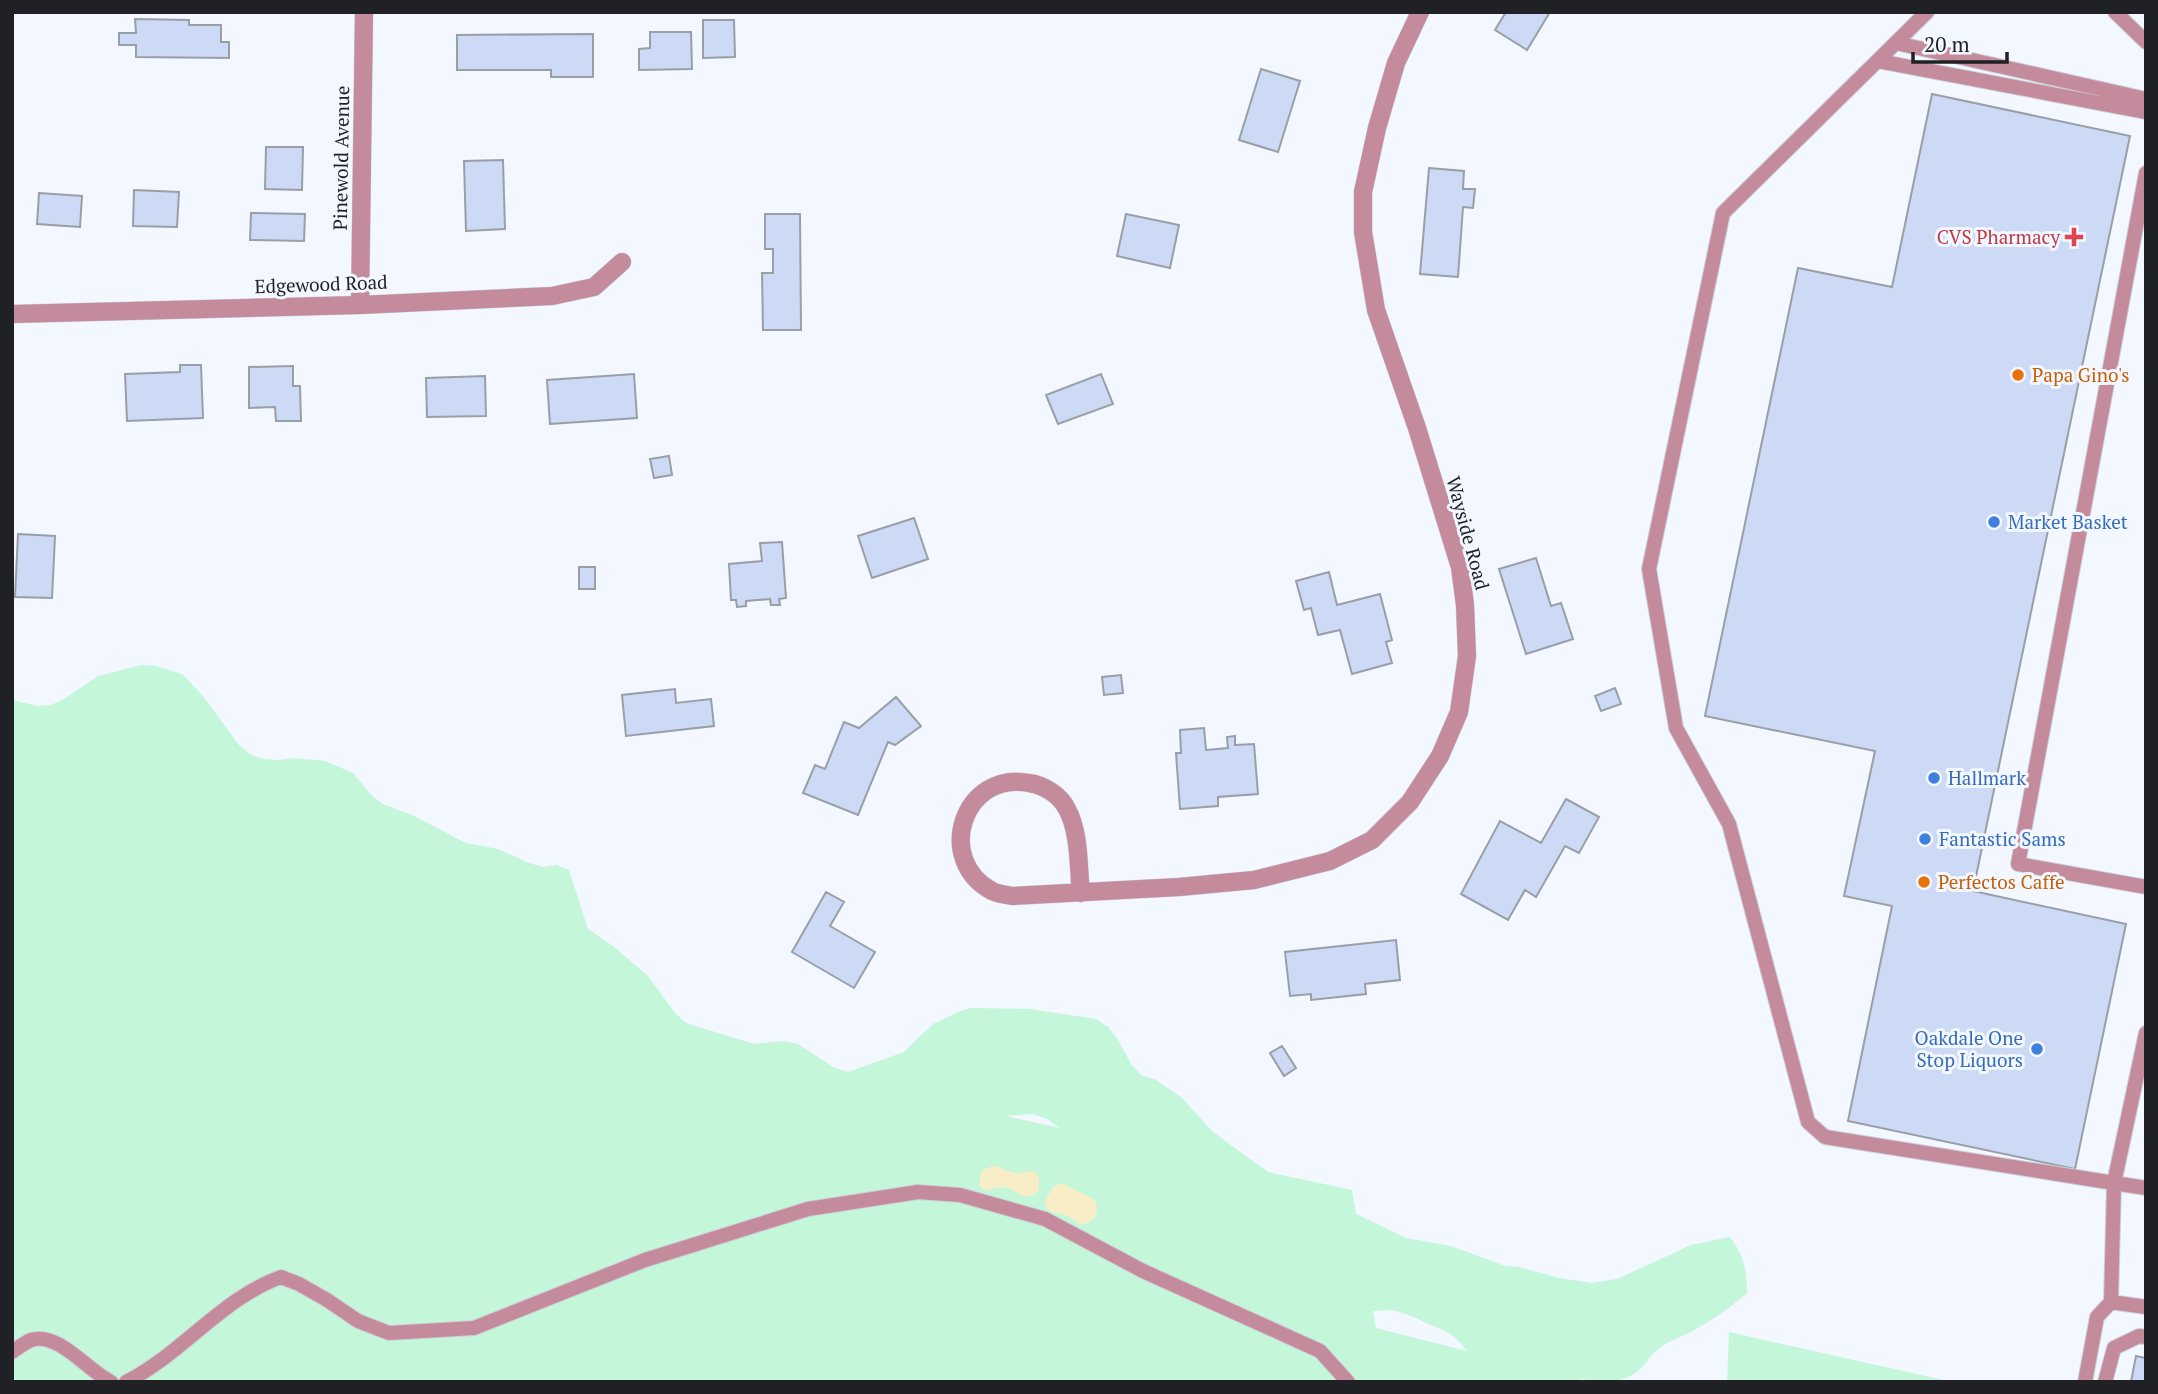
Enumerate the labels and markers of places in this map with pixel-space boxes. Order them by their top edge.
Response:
place label: CVS Pharmacy [1937,224,2060,249]
marker: CVS Pharmacy [2066,229,2082,245]
place label: Papa Gino's [2032,362,2130,387]
marker: Papa Gino's [2010,367,2026,383]
place label: Market Basket [2008,509,2128,534]
marker: Market Basket [1986,514,2002,530]
place label: Hallmark [1948,765,2026,790]
marker: Hallmark [1926,770,1942,786]
place label: Fantastic Sams [1939,826,2066,851]
marker: Fantastic Sams [1917,831,1933,847]
place label: Perfectos Caffe [1938,869,2065,894]
marker: Perfectos Caffe [1916,874,1932,890]
place label: Oakdale One Stop Liquors [1915,1025,2023,1072]
marker: Oakdale One Stop Liquors [2029,1041,2045,1057]

